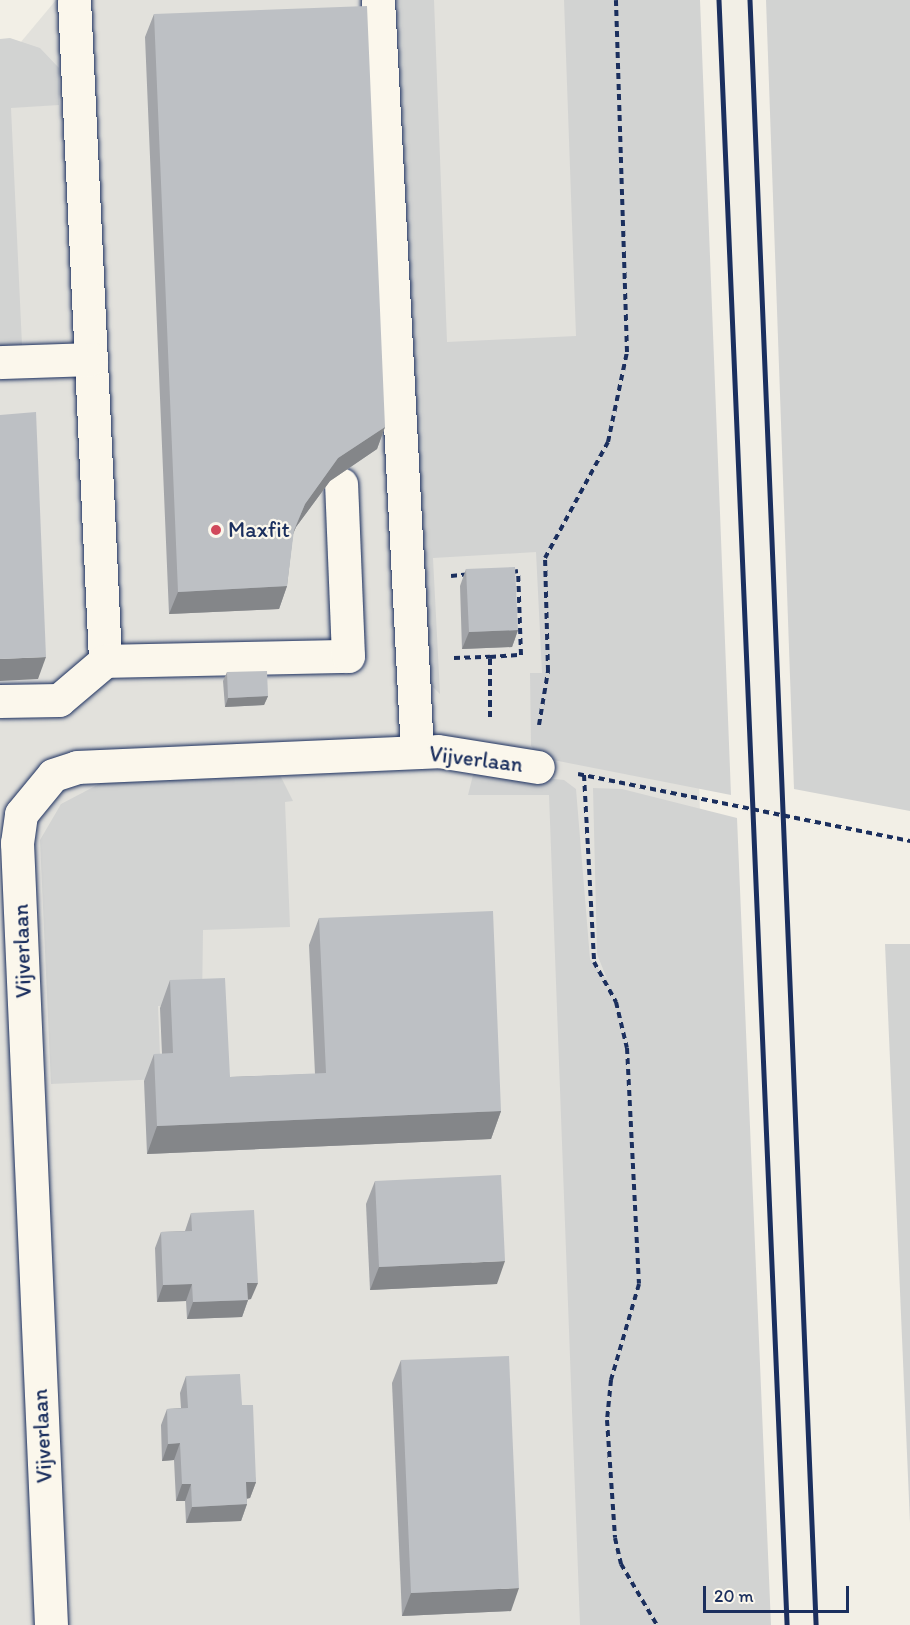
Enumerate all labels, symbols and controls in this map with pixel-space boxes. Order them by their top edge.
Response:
place label: Maxfit [228,517,290,543]
marker: Maxfit [209,523,223,537]
street label: Vijverlaan [428,740,524,778]
street label: Vijverlaan [7,903,37,999]
street label: Vijverlaan [26,1388,58,1484]
scale bar [706,1574,852,1612]
text: 20 m [714,1585,754,1607]

